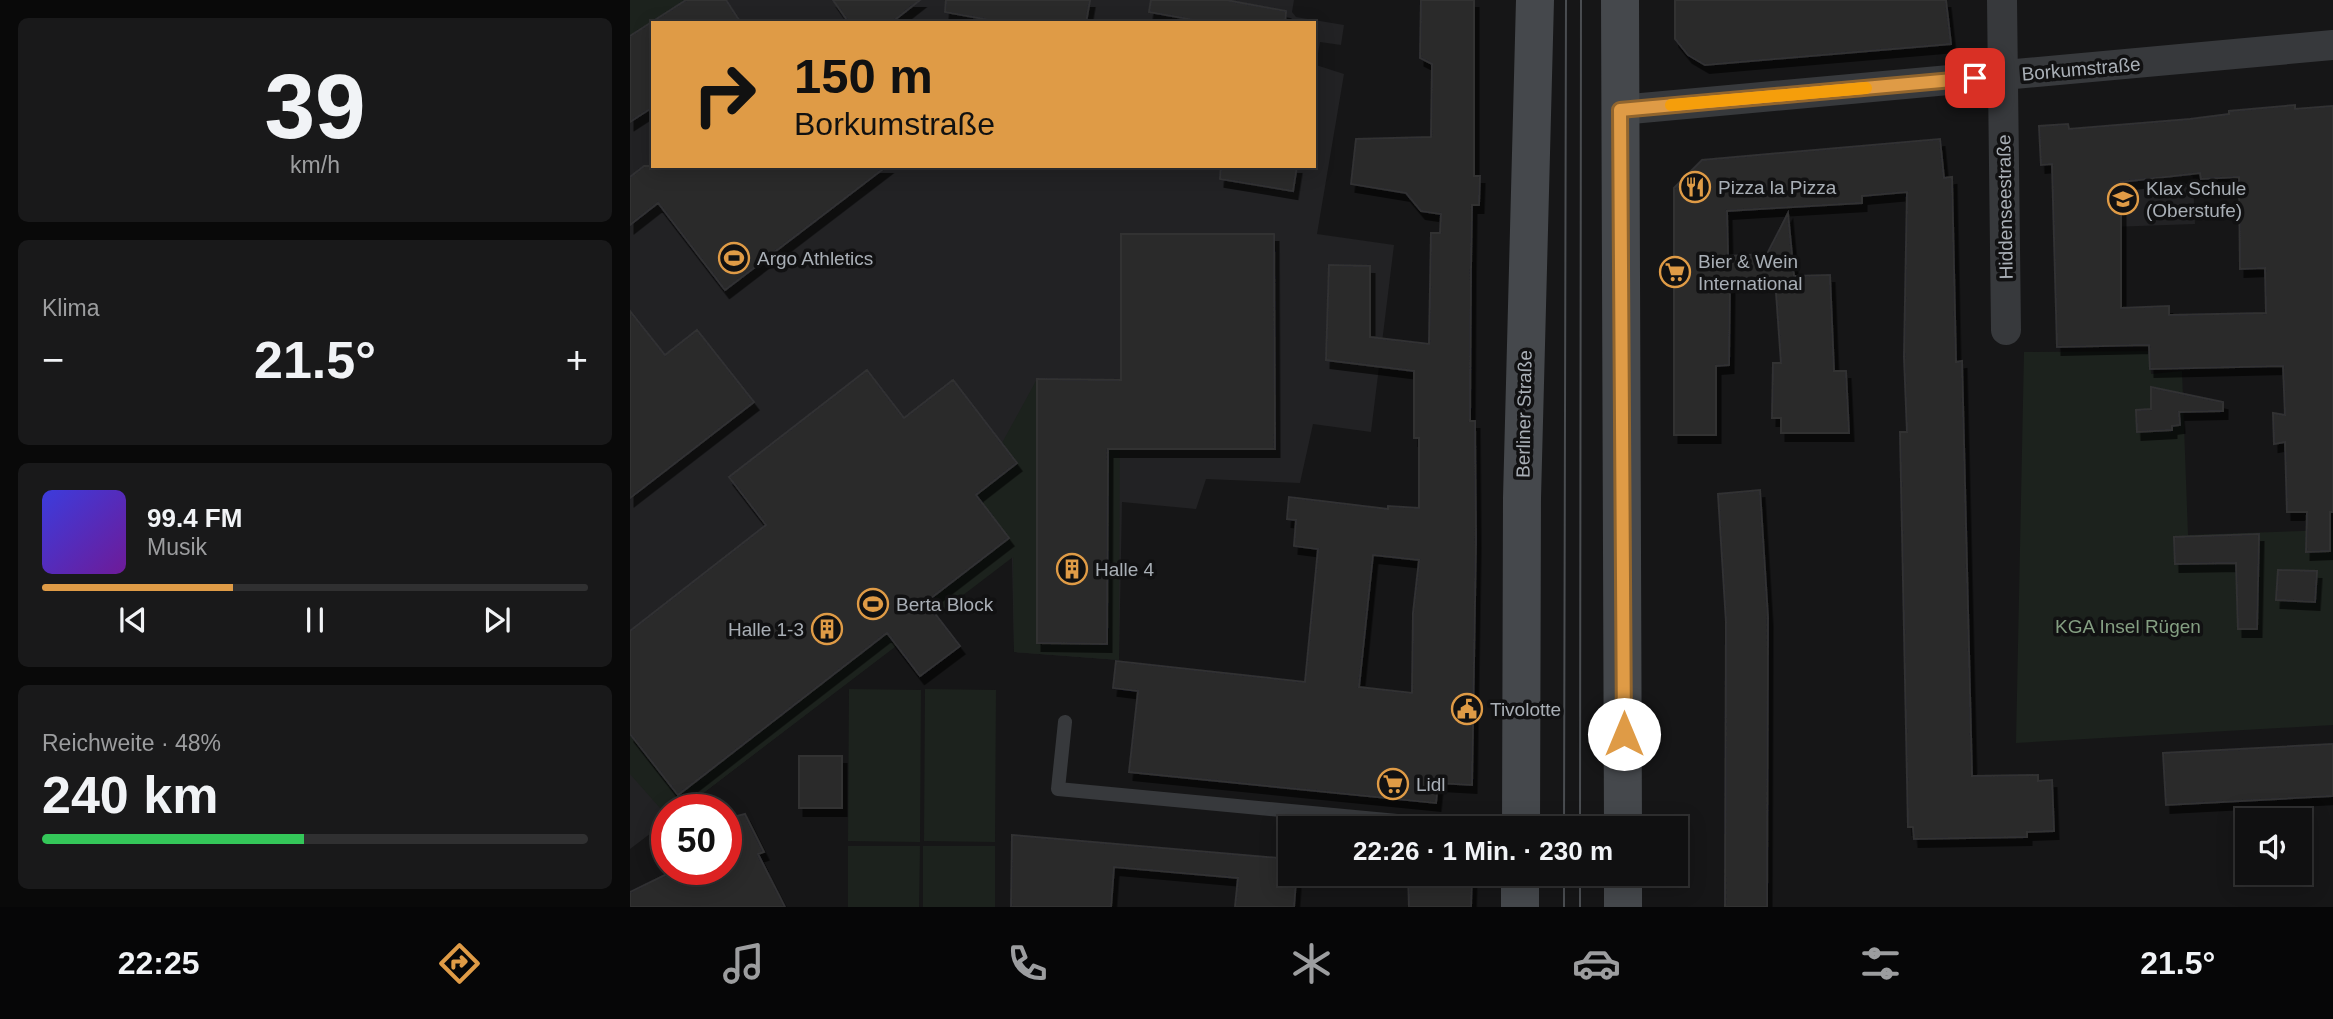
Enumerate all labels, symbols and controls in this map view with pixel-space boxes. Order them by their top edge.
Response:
pin [1945,48,2005,108]
icon: right [679,49,770,140]
text: 150 m [794,49,933,103]
street label: Borkumstraße [2021,53,2141,85]
text: 39 [264,56,366,157]
icon: arrive [1956,59,1994,97]
text: Borkumstraße [794,106,995,142]
street label: Hiddenseestraße [1993,134,2017,280]
text: km/h [290,152,340,178]
restaurant icon: Pizza la Pizza [1678,170,1712,204]
place label: Pizza la Pizza [1718,177,1837,198]
place label: Klax Schule (Oberstufe) [2146,178,2246,221]
school or university icon: Klax Schule (Oberstufe) [2106,182,2140,216]
sports icon: Argo Athletics [717,241,751,275]
place label: Argo Athletics [757,248,873,269]
place label: Bier & Wein International [1698,251,1803,294]
supermarket icon: Bier & Wein International [1658,255,1692,289]
text: Klima [42,295,100,321]
text: 21.5° [254,331,376,389]
text: − [42,339,64,381]
text: + [566,339,588,381]
street label: Berliner Straße [1512,350,1536,478]
text: 99.4 FM [147,503,242,533]
text: Musik [147,534,207,560]
building icon: Halle 4 [1055,552,1089,586]
place label: Halle 4 [1095,559,1155,580]
sports icon: Berta Block [856,587,890,621]
place label: Berta Block [896,594,994,615]
icon: previous [114,601,152,639]
icon: pause [296,601,334,639]
icon: next [478,601,516,639]
building icon: Halle 1-3 [810,612,844,646]
park label: KGA Insel Rügen [2055,616,2201,637]
place label: Halle 1-3 [728,619,804,640]
public building icon: Tivolotte [1450,692,1484,726]
position arrow [1587,697,1661,771]
place label: Tivolotte [1490,699,1561,720]
text: Reichweite · 48% [42,730,221,756]
text: 240 km [42,766,218,824]
supermarket icon: Lidl [1376,767,1410,801]
place label: Lidl [1416,774,1446,795]
speed limit sign: 50 [651,794,742,885]
map controls [2235,808,2312,885]
button: sound [2235,808,2312,885]
text: 22:26 · 1 Min. · 230 m [1353,836,1613,866]
icon: directions [435,939,484,988]
icon: music [719,939,768,988]
icon: phone [1003,939,1052,988]
icon: climate [1287,939,1336,988]
icon: car [1572,939,1621,988]
icon: filters [1856,939,1905,988]
text: 22:25 [118,945,199,981]
text: 21.5° [2140,945,2215,981]

